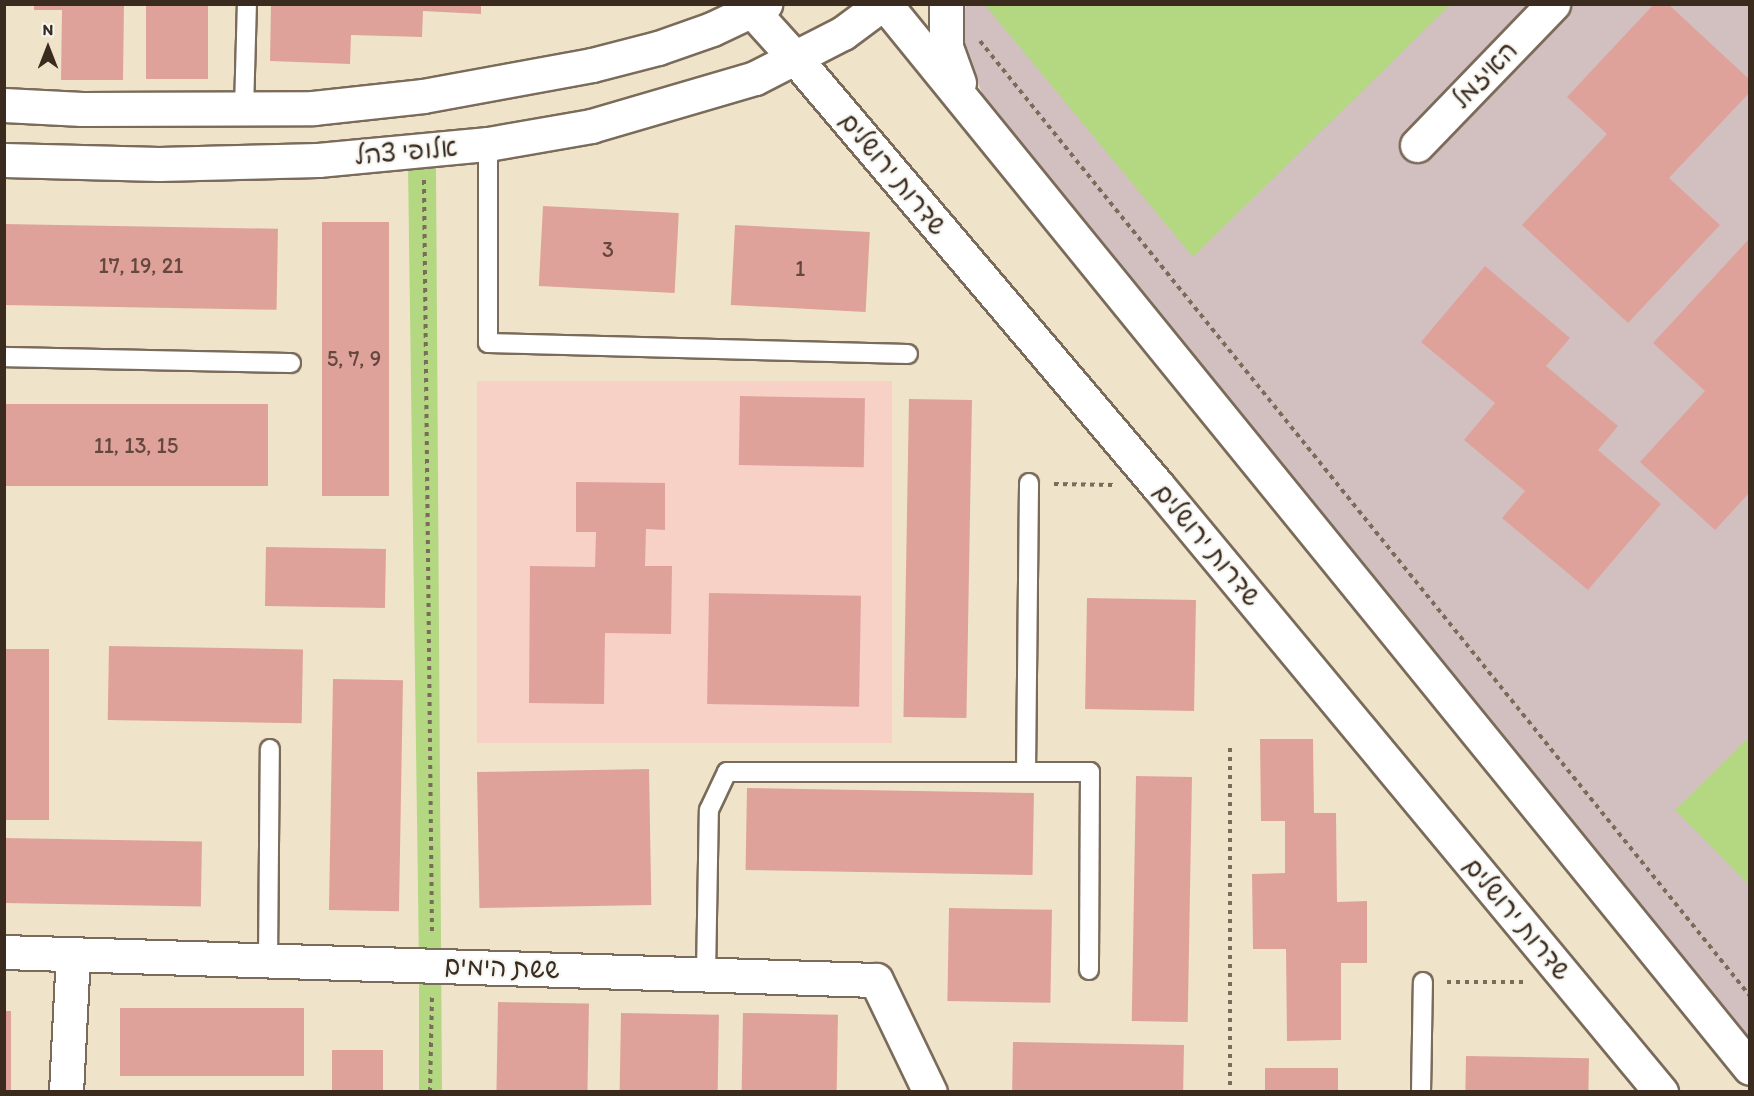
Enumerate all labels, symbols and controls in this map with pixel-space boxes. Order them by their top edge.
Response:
north arrow [18,18,78,78]
text: N [43,20,53,39]
street label: האיזמל [1446,35,1524,115]
street label: שדרות ירושלים [833,106,953,242]
street label: אלופי צהל [353,132,459,172]
house number: 3 [602,237,614,263]
house number: 17, 19, 21 [99,253,183,279]
house number: 1 [795,256,805,282]
house number: 5, 7, 9 [327,346,381,372]
house number: 11, 13, 15 [94,433,178,459]
street label: שדרות ירושלים [1147,477,1267,613]
street label: שדרות ירושלים [1457,851,1577,987]
street label: ששת הימים [444,950,560,986]

